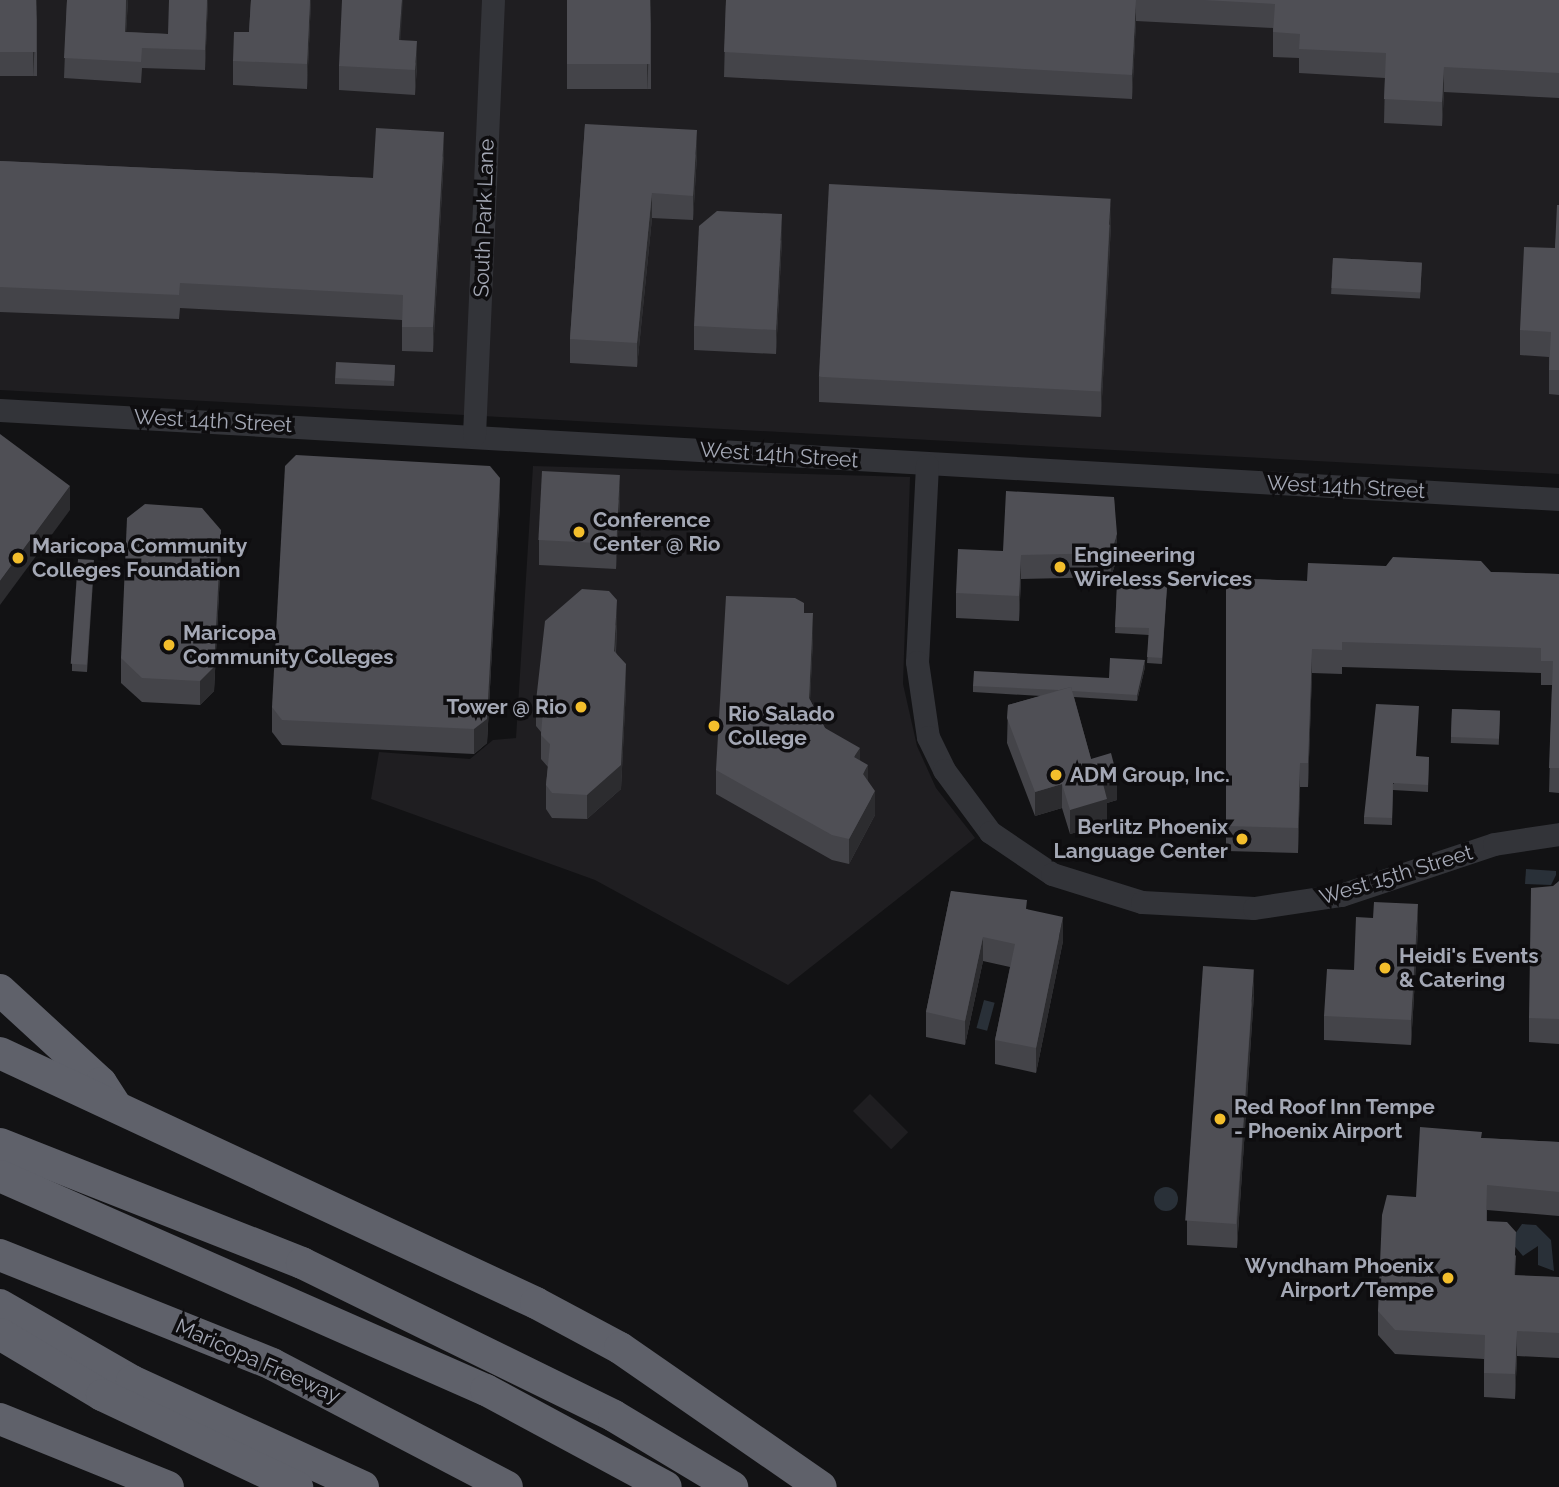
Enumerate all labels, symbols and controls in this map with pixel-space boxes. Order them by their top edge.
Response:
street label: South Park Lane [469,138,499,298]
street label: West 14th Street [133,404,293,438]
street label: West 14th Street [699,437,859,473]
street label: West 14th Street [1266,470,1426,504]
place label: Conference Center @ Rio [593,507,721,557]
marker: Conference Center @ Rio [571,524,587,540]
place label: Maricopa Community Colleges Foundation [32,533,247,583]
place label: Engineering Wireless Services [1074,542,1252,592]
marker: Maricopa Community Colleges Foundation [10,550,26,566]
marker: Engineering Wireless Services [1052,559,1068,575]
place label: Maricopa Community Colleges [183,620,394,670]
marker: Maricopa Community Colleges [161,637,177,653]
place label: Tower @ Rio [446,694,567,720]
marker: Tower @ Rio [573,699,589,715]
place label: Rio Salado College [728,701,835,751]
marker: Rio Salado College [706,718,722,734]
place label: ADM Group, Inc. [1070,762,1230,788]
marker: ADM Group, Inc. [1048,767,1064,783]
place label: Berlitz Phoenix Language Center [1054,814,1228,864]
marker: Berlitz Phoenix Language Center [1234,831,1250,847]
street label: West 15th Street [1316,840,1476,910]
place label: Heidi's Events & Catering [1399,943,1539,993]
marker: Heidi's Events & Catering [1377,960,1393,976]
place label: Red Roof Inn Tempe - Phoenix Airport [1234,1094,1436,1144]
marker: Red Roof Inn Tempe - Phoenix Airport [1212,1111,1228,1127]
place label: Wyndham Phoenix Airport/Tempe [1245,1253,1434,1303]
marker: Wyndham Phoenix Airport/Tempe [1440,1270,1456,1286]
street label: Maricopa Freeway [172,1313,344,1409]

